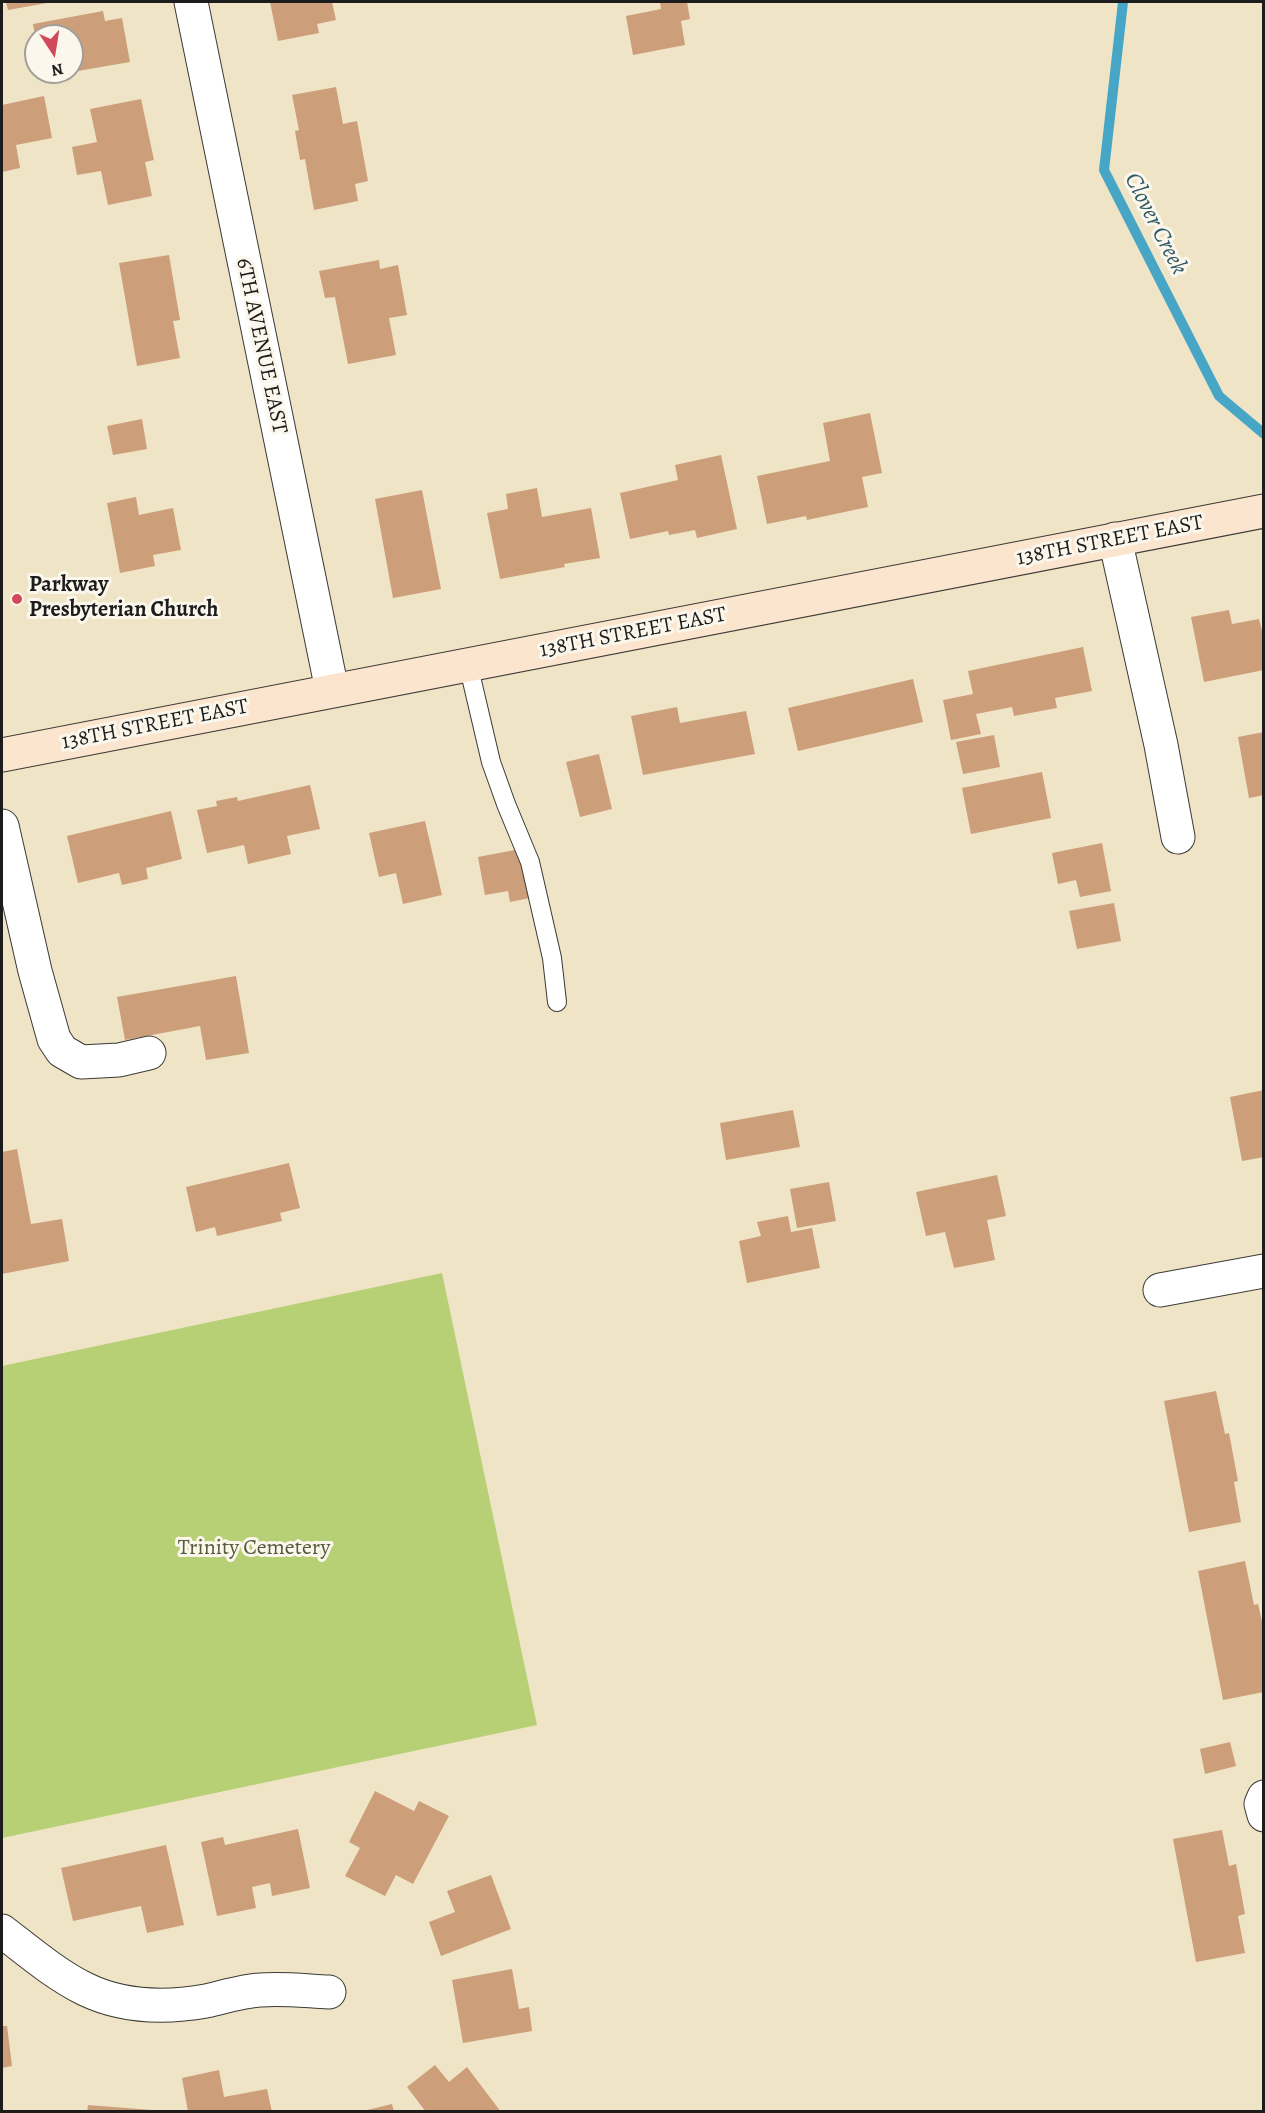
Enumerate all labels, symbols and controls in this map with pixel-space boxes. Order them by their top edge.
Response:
north arrow [24,24,84,84]
text: N [49,58,65,82]
water label: Clover Creek [1117,168,1193,280]
street label: 6TH AVENUE EAST [229,256,293,436]
street label: 138TH STREET EAST [1015,510,1205,572]
place label: Parkway Presbyterian Church [29,573,218,624]
marker: Parkway Presbyterian Church [10,592,24,606]
street label: 138TH STREET EAST [538,602,728,664]
street label: 138TH STREET EAST [60,694,250,756]
park label: Trinity Cemetery [178,1536,330,1562]

